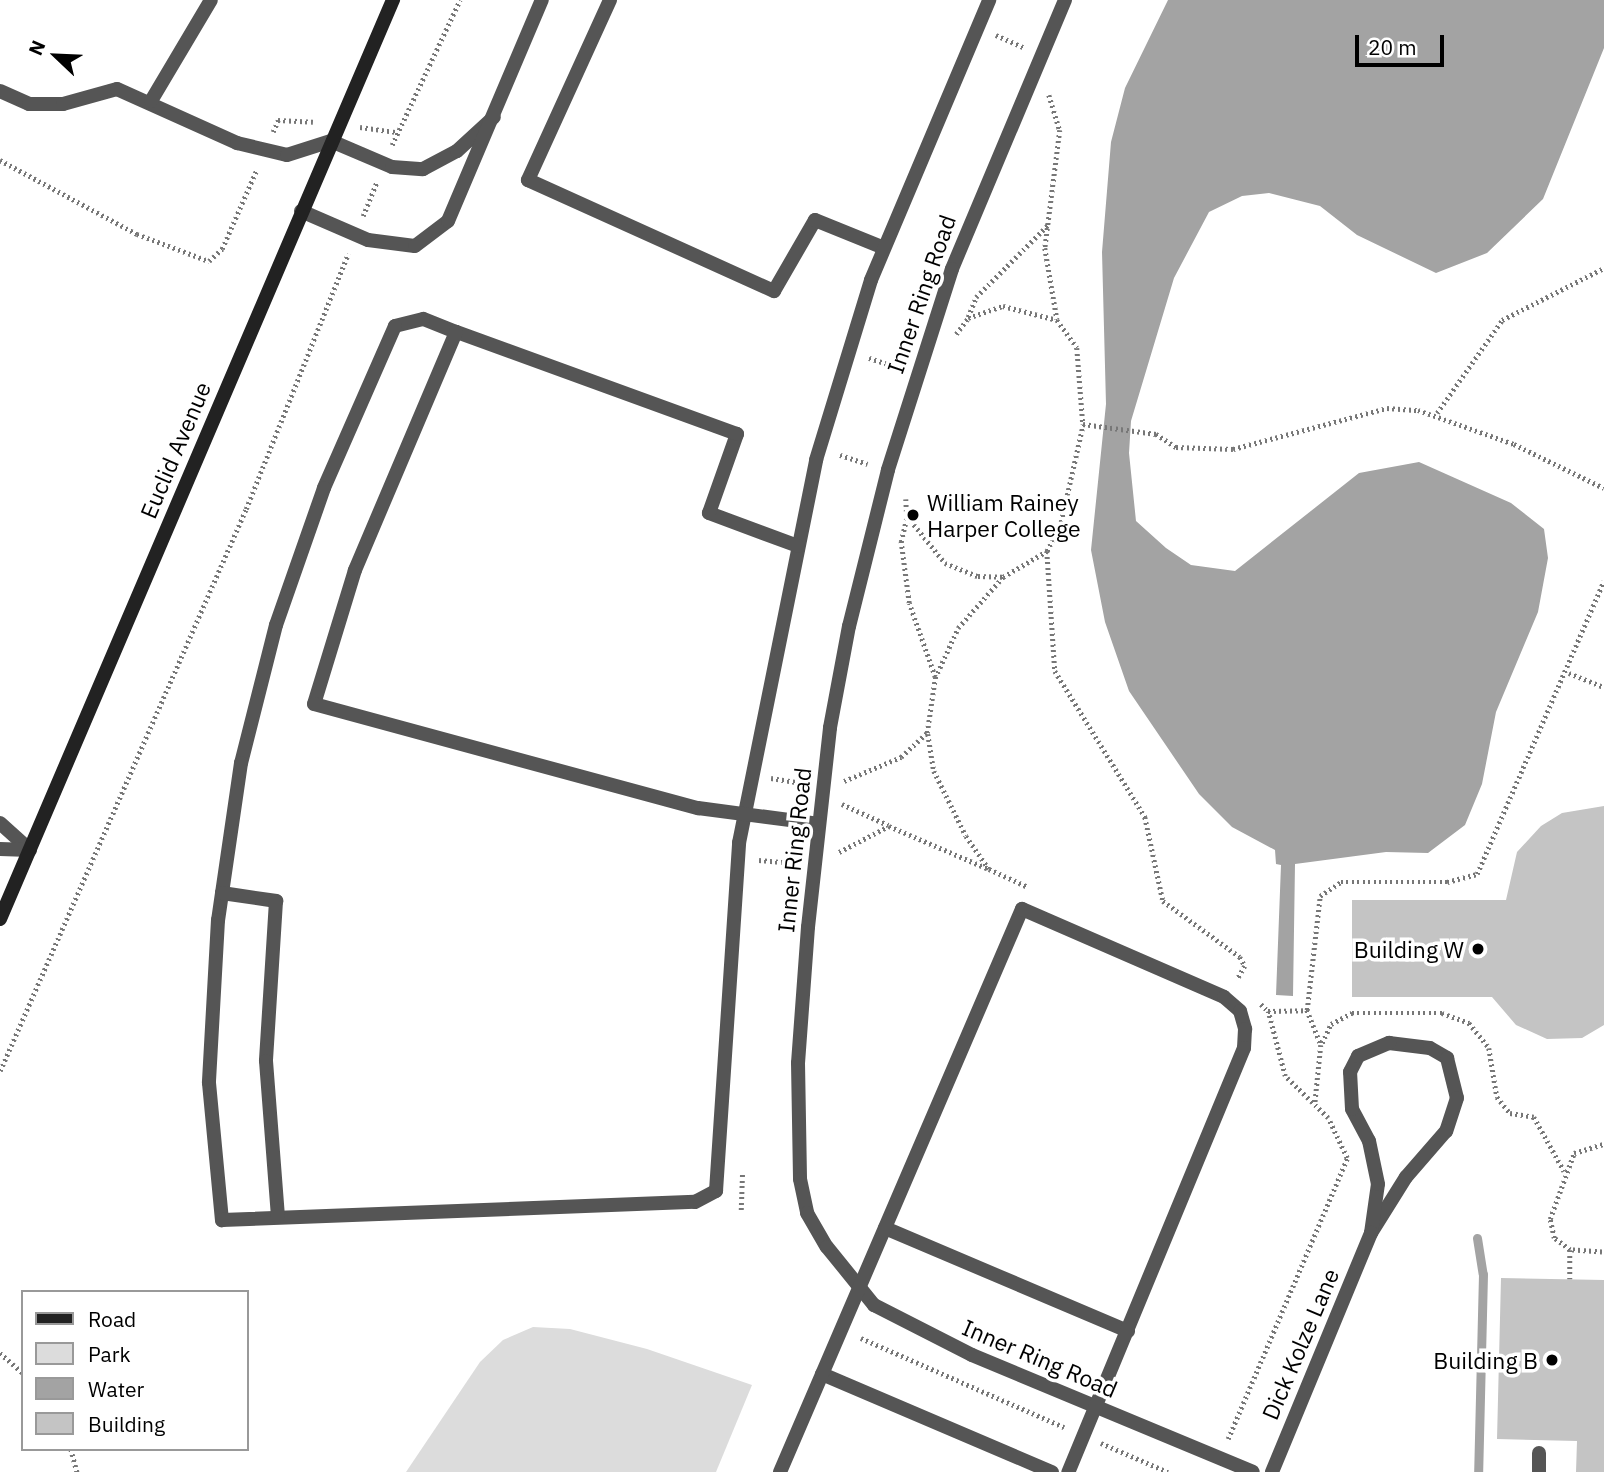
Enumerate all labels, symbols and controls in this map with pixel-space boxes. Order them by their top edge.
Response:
north arrow [21,21,91,91]
scale bar [1359,21,1448,65]
text: 20 m [1368,33,1417,61]
text: N [23,37,50,59]
street label: Inner Ring Road [881,211,961,377]
street label: Euclid Avenue [134,378,216,522]
place label: William Rainey Harper College [927,488,1081,542]
marker: William Rainey Harper College [905,507,921,523]
street label: Inner Ring Road [772,766,816,934]
place label: Building W [1354,935,1464,963]
marker: Building W [1470,941,1486,957]
street label: Dick Kolze Lane [1256,1264,1344,1424]
legend [21,1290,248,1451]
text: Road [88,1305,136,1333]
street label: Inner Ring Road [958,1313,1122,1403]
text: Park [88,1340,131,1368]
place label: Building B [1433,1346,1538,1374]
marker: Building B [1544,1352,1560,1368]
text: Water [88,1375,144,1403]
text: Building [88,1410,165,1438]

